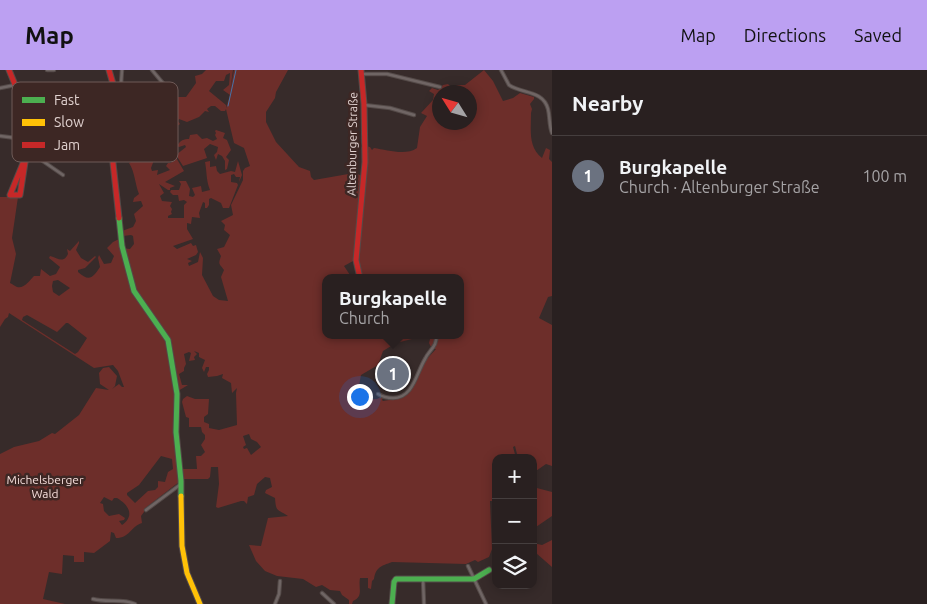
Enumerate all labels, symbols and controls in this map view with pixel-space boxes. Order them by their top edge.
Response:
text: Map [25,22,74,49]
text: Map [680,25,716,45]
text: Directions [744,25,826,45]
text: Saved [854,25,902,45]
legend [12,82,178,162]
north arrow [432,85,477,130]
text: Nearby [572,91,643,115]
text: Fast [54,92,80,108]
street label: Altenburger Straße [345,92,359,196]
text: Slow [54,114,84,130]
text: Jam [54,137,80,153]
text: Burgkapelle [619,156,727,178]
text: 1 [583,167,593,185]
text: 100 m [862,167,907,185]
text: Church · Altenburger Straße [619,178,820,196]
popup [322,274,464,339]
text: Burgkapelle [339,287,447,309]
text: Church [339,309,390,327]
pin: 1 [377,355,409,393]
your location [347,384,373,410]
map controls [492,454,537,589]
button: + [492,454,537,499]
park label: Michelsberger Wald [6,473,84,500]
button: − [492,499,537,544]
button: layers [492,544,537,589]

